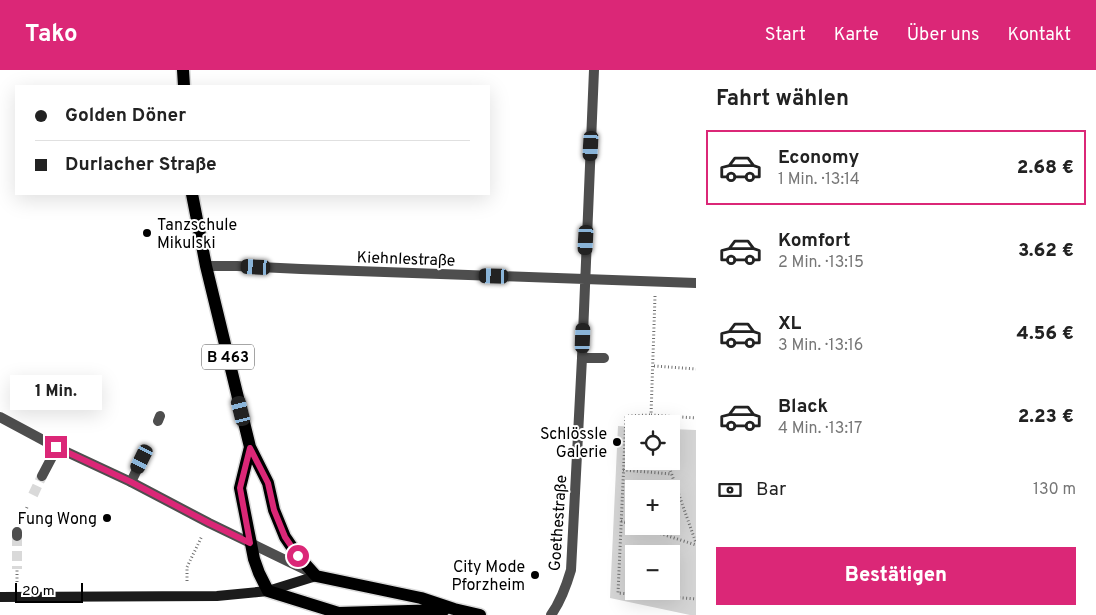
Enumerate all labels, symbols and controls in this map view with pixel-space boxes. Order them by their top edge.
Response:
text: Tako [25,20,78,50]
text: Start [765,24,806,47]
text: Karte [834,24,879,47]
text: Über uns [907,24,979,47]
text: Kontakt [1007,24,1071,47]
text: Fahrt wählen [716,86,849,113]
text: Golden Döner [65,104,186,128]
car [582,131,599,161]
icon: car [718,145,763,190]
text: Economy [778,146,859,170]
text: Durlacher Straße [65,153,217,177]
text: 2.68 € [1017,156,1074,180]
text: 1 Min. · 13:14 [778,170,860,190]
place label: Tanzschule Mikulski [157,216,237,254]
car [577,225,594,255]
marker: Tanzschule Mikulski [141,227,153,239]
icon: car [718,228,763,273]
text: Komfort [778,229,850,253]
text: 3.62 € [1018,239,1074,263]
street label: Kiehnlestraße [356,248,456,272]
text: 2 Min. · 13:15 [778,253,864,273]
car [240,259,271,275]
car [478,268,509,284]
icon: car [718,311,763,356]
text: XL [778,312,801,336]
text: 4.56 € [1017,322,1074,346]
car [574,323,591,353]
text: 3 Min. · 13:16 [778,336,863,356]
road number: B 463 [202,344,254,370]
callout: 1 Min. [10,374,102,410]
text: 1 Min. [35,382,77,402]
icon: car [718,394,763,439]
car [230,395,251,427]
text: Black [778,395,828,419]
text: 2.23 € [1018,405,1074,429]
map controls [625,415,680,600]
button: locate [625,415,680,470]
text: 4 Min. · 13:17 [778,419,862,439]
place label: Schlössle Galerie [540,425,607,463]
route end [45,436,67,458]
marker: Schlössle Galerie [611,436,623,448]
car [128,442,155,476]
street label: Goethestraße [546,474,572,572]
icon: cash [716,476,744,504]
text: Bar [756,478,786,502]
button: + [625,480,680,535]
text: 130 m [1033,480,1076,500]
place label: Fung Wong [18,510,97,530]
marker: Fung Wong [101,512,113,524]
route start [287,545,309,567]
button: − [625,545,680,600]
button: Bestätigen [716,547,1076,605]
place label: City Mode Pforzheim [451,558,525,596]
marker: City Mode Pforzheim [529,569,541,581]
scale bar [15,580,82,603]
text: 20 m [22,583,55,600]

